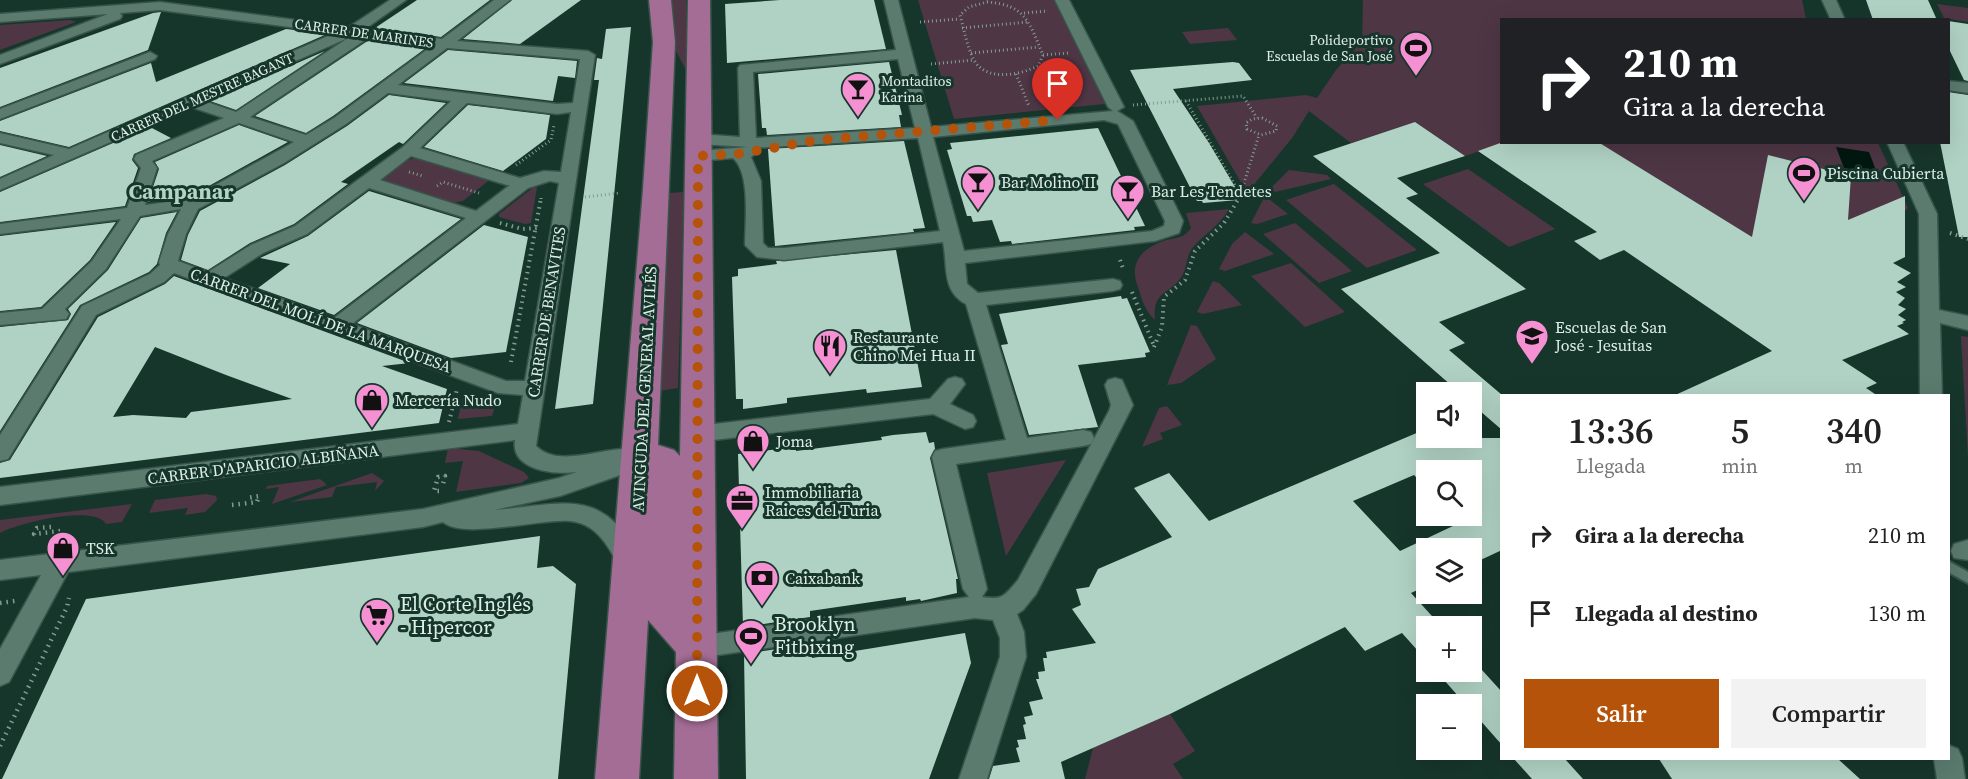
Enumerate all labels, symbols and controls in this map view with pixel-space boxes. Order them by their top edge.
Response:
street label: CARRER DE MARINES [293,13,435,53]
place label: Polideportivo Escuelas de San José [1266,30,1393,66]
sports icon: Polideportivo Escuelas de San José [1398,30,1434,77]
text: 210 m [1623,33,1738,91]
icon: right [1524,42,1602,120]
street label: CARRER DEL MESTRE BAGANT [107,47,297,146]
pin [1032,58,1083,120]
icon: arrive [1041,67,1074,100]
bar icon: Montaditos Karina [840,71,876,118]
place label: Montaditos Karina [881,71,952,107]
text: Gira a la derecha [1623,88,1825,125]
sports icon: Piscina Cubierta [1786,155,1822,202]
place label: Piscina Cubierta [1827,162,1945,184]
bar icon: Bar Molino II [960,164,996,211]
place label: Bar Molino II [1001,171,1096,193]
bar icon: Bar Les Tendetes [1110,173,1146,220]
district label: Campanar [128,176,234,206]
place label: Bar Les Tendetes [1151,180,1272,202]
street label: CARRER DE BENAVITES [522,225,570,399]
street label: CARRER DEL MOLÍ DE LA MARQUESA [187,262,455,378]
street label: AVINGUDA DEL GENERAL AVILÉS [627,266,661,512]
place label: Escuelas de San José - Jesuitas [1554,316,1667,356]
school or university icon: Escuelas de San José - Jesuitas [1514,318,1550,365]
place label: Restaurante Chino Mei Hua II [853,326,976,366]
restaurant icon: Restaurante Chino Mei Hua II [812,328,848,375]
shop icon: Mercería Nudo [354,382,390,429]
map controls [1416,382,1482,760]
button: sound [1416,382,1482,448]
place label: Mercería Nudo [395,389,502,411]
text: 13:36 [1568,406,1654,455]
text: 5 [1730,406,1749,455]
text: 340 [1826,406,1882,455]
shop icon: Joma [735,423,771,470]
place label: Joma [775,430,814,452]
street label: CARRER D'APARICIO ALBIÑANA [146,439,380,489]
text: Llegada [1576,452,1646,480]
text: min [1722,452,1758,480]
text: m [1845,452,1863,480]
button: search [1416,460,1482,526]
place label: Immobiliaria Raices del Turia [765,481,879,521]
office icon: Immobiliaria Raices del Turia [724,483,760,530]
icon: right [1524,519,1557,552]
text: Gira a la derecha [1575,520,1744,550]
text: 210 m [1868,520,1926,550]
shop icon: TSK [45,530,81,577]
place label: TSK [86,537,115,559]
button: layers [1416,538,1482,604]
bank icon: Caixabank [744,560,780,607]
place label: Caixabank [785,567,860,589]
place label: El Corte Inglés - Hipercor [400,590,531,641]
supermarket icon: El Corte Inglés - Hipercor [359,597,395,644]
icon: arrive [1524,597,1557,630]
text: Llegada al destino [1575,598,1758,628]
text: 130 m [1868,598,1926,628]
place label: Brooklyn Fitbixing [774,610,856,661]
button: + [1416,616,1482,682]
sports icon: Brooklyn Fitbixing [733,618,769,665]
position arrow [665,659,729,723]
button: Salir [1524,679,1719,748]
button: Compartir [1731,679,1926,748]
button: − [1416,694,1482,760]

